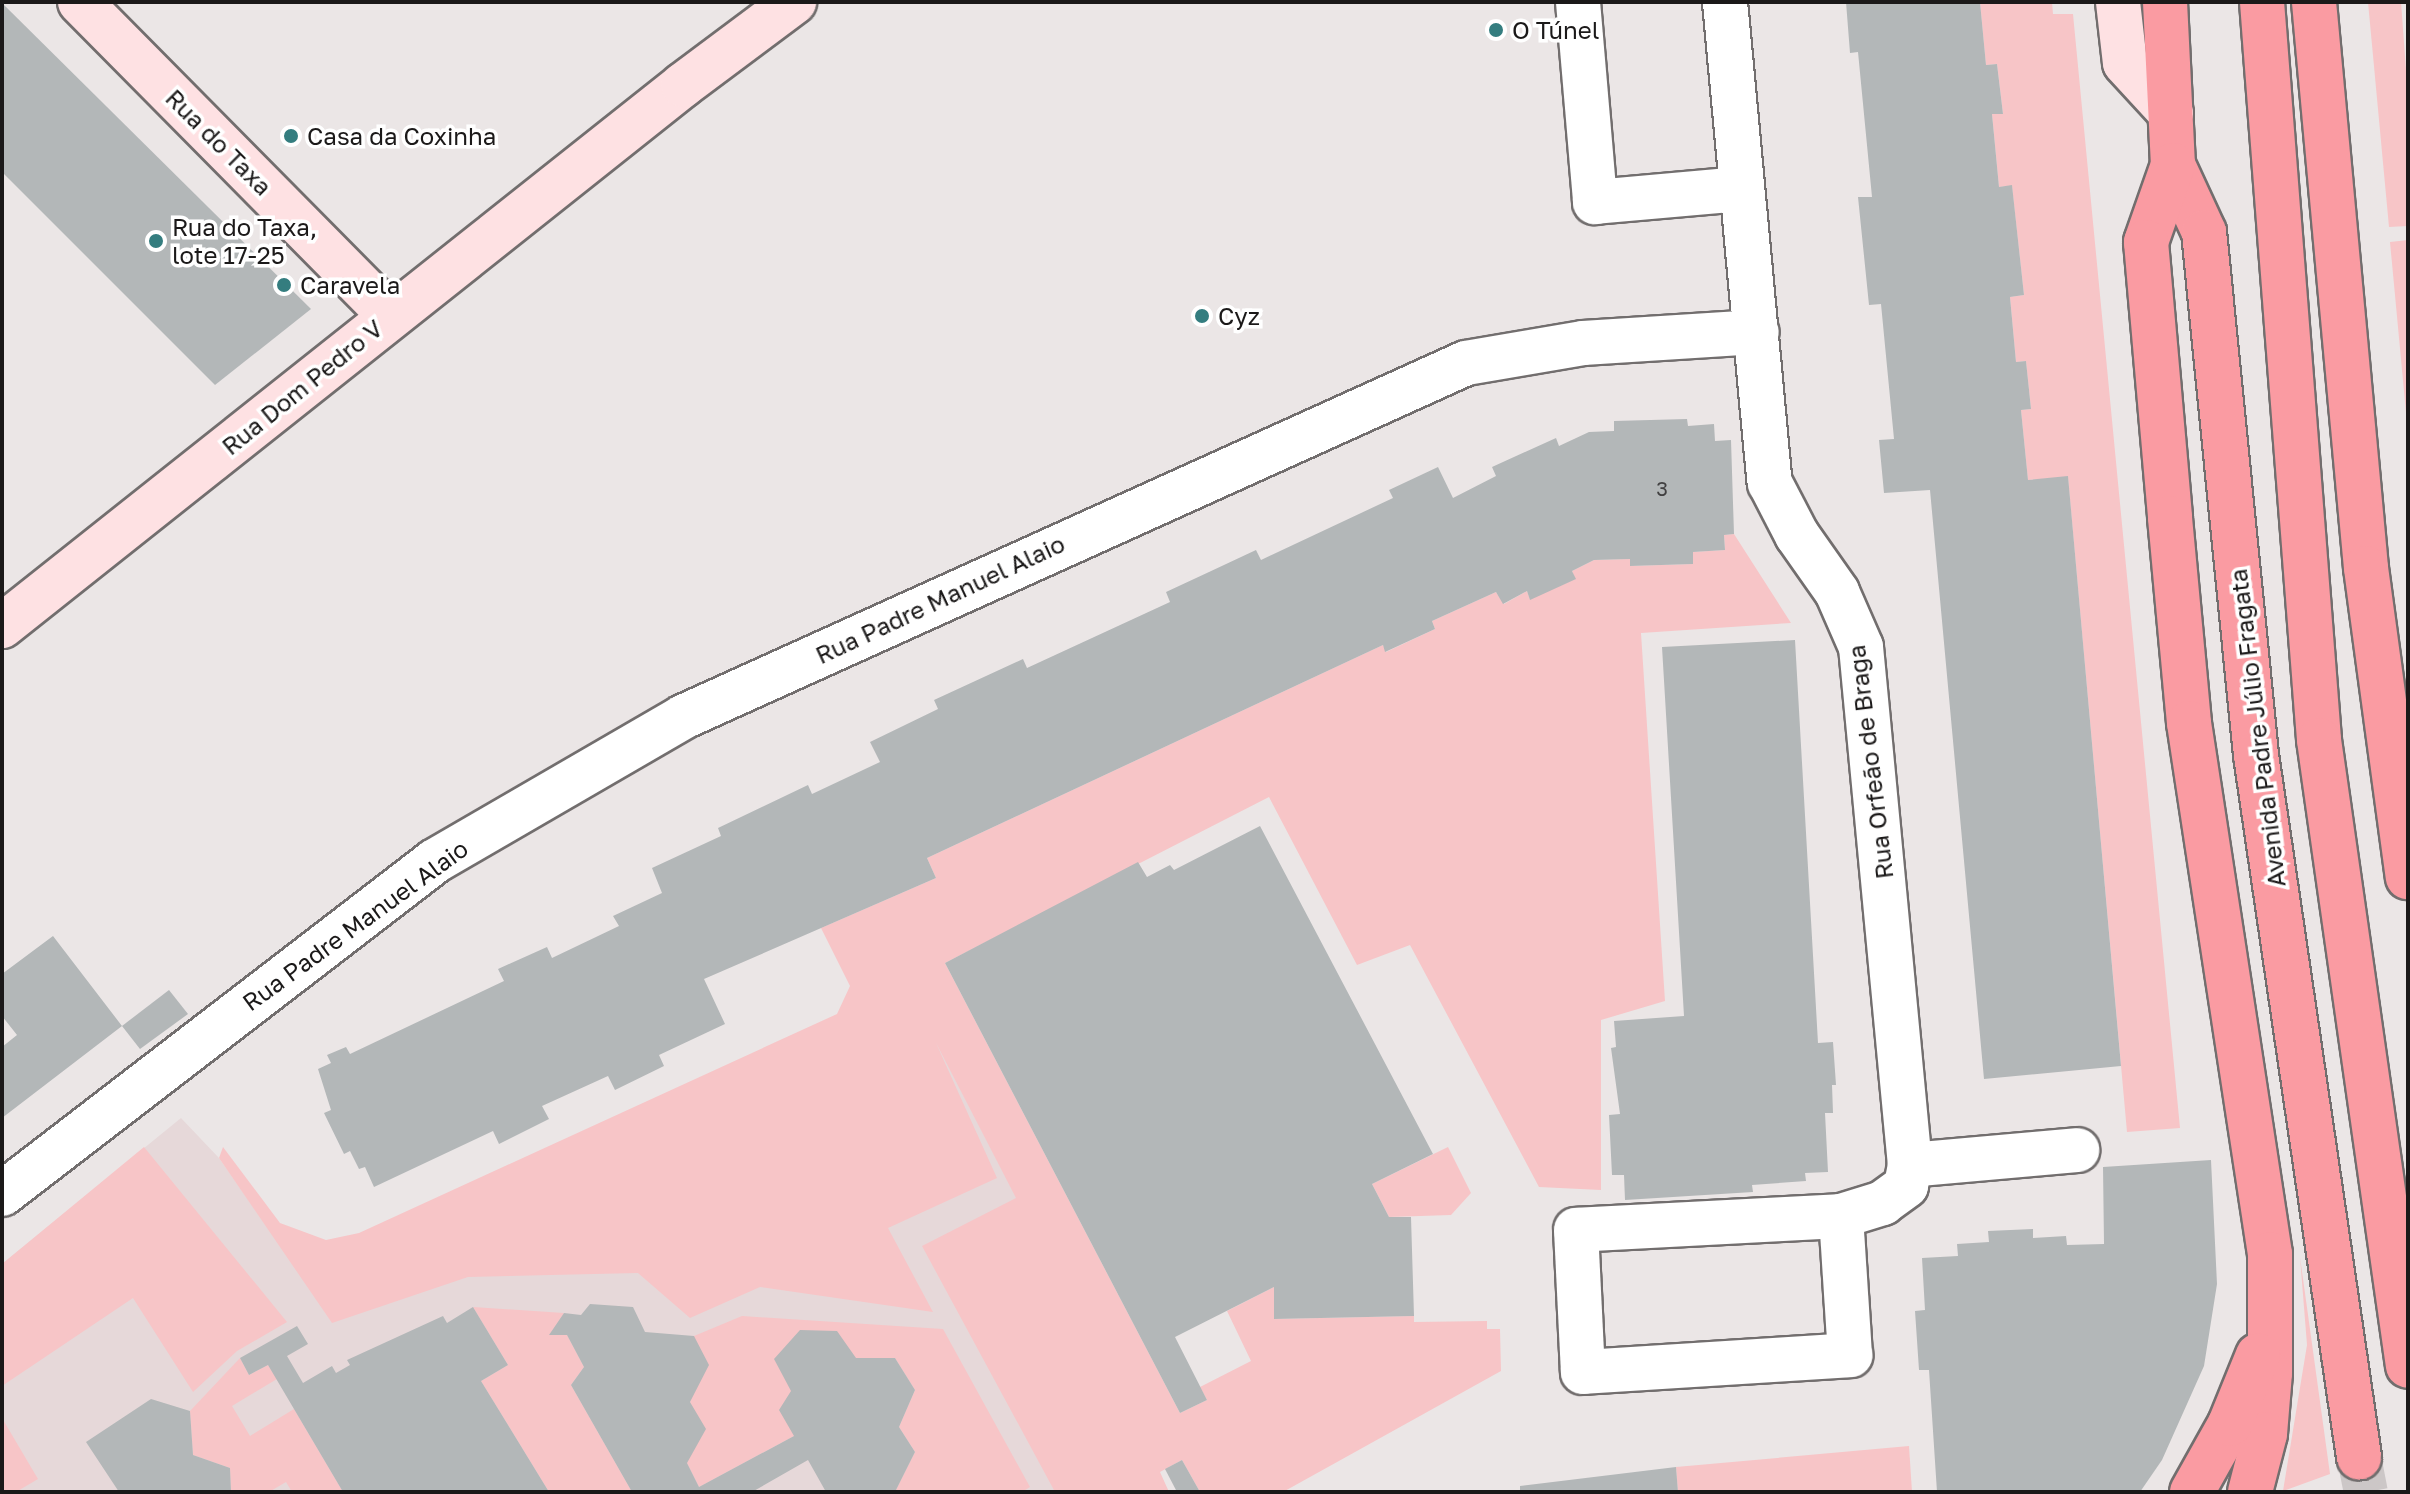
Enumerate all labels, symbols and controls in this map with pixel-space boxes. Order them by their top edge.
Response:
place label: O Túnel [1512,16,1599,44]
marker: O Túnel [1487,21,1505,39]
street label: Rua do Taxa [160,83,278,201]
place label: Casa da Coxinha [307,122,496,150]
marker: Casa da Coxinha [282,127,300,145]
place label: Rua do Taxa, lote 17-25 [172,213,317,269]
marker: Rua do Taxa, lote 17-25 [147,232,165,250]
place label: Caravela [300,271,400,299]
marker: Caravela [275,276,293,294]
place label: Cyz [1218,302,1260,330]
marker: Cyz [1193,307,1211,325]
street label: Rua Dom Pedro V [216,313,388,461]
house number: 3 [1656,476,1668,500]
street label: Rua Padre Manuel Alaio [811,529,1069,669]
street label: Avenida Padre Júlio Fragata [2223,567,2291,889]
street label: Rua Orfeão de Braga [1841,643,1899,881]
street label: Rua Padre Manuel Alaio [237,834,473,1016]

